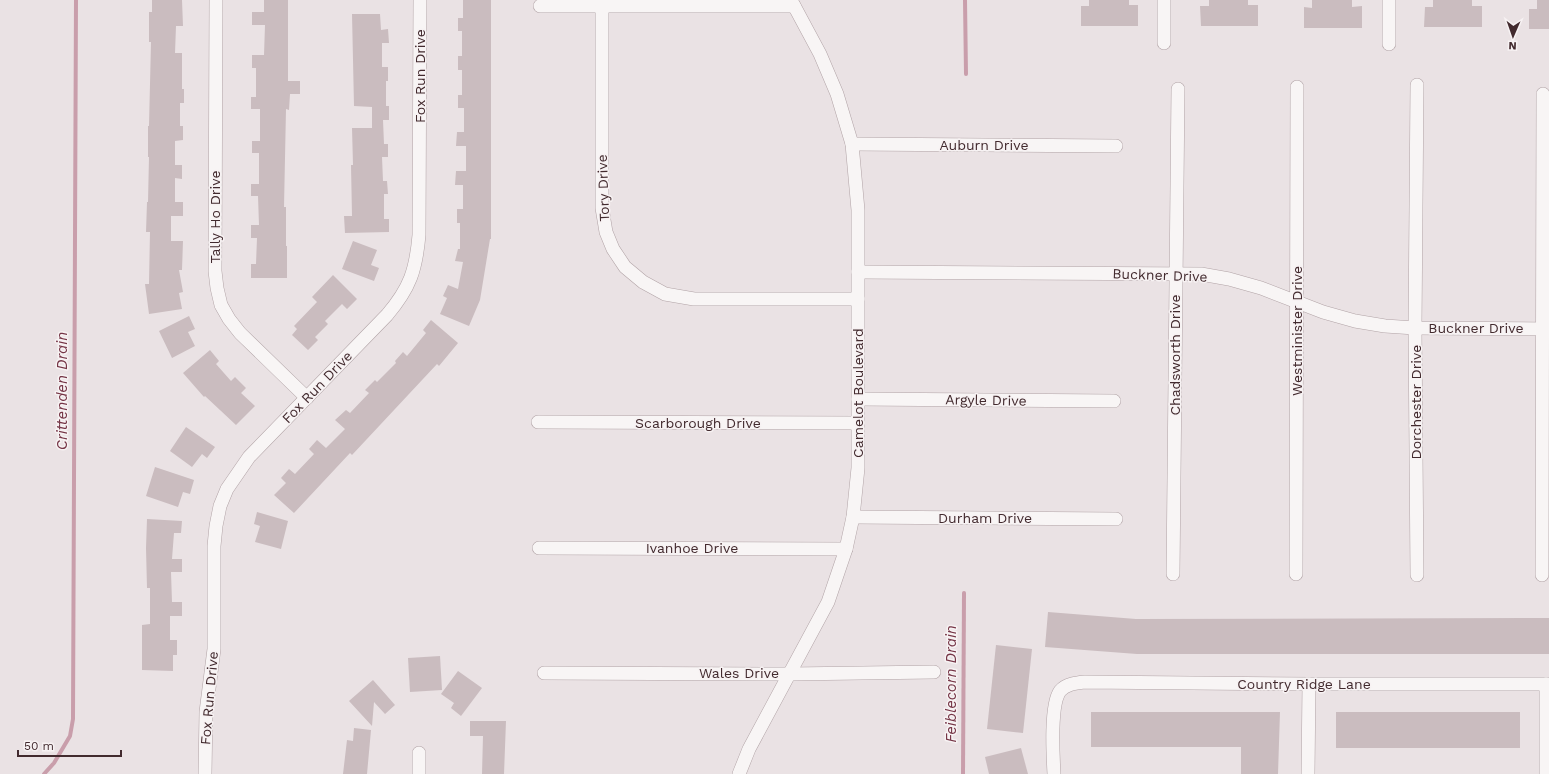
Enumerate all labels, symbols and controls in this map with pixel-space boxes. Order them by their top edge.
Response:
north arrow [1493,16,1533,56]
street label: Fox Run Drive [412,29,428,123]
text: N [1508,39,1517,52]
street label: Auburn Drive [939,137,1029,153]
street label: Tory Drive [594,154,612,222]
street label: Tally Ho Drive [207,171,223,264]
street label: Buckner Drive [1112,265,1208,285]
street label: Westminister Drive [1289,266,1305,396]
street label: Chadsworth Drive [1167,294,1183,416]
street label: Buckner Drive [1428,320,1524,336]
street label: Camelot Boulevard [850,328,866,458]
water label: Crittenden Drain [53,332,71,450]
street label: Dorchester Drive [1408,345,1424,459]
street label: Fox Run Drive [279,348,355,426]
street label: Argyle Drive [945,391,1027,409]
street label: Scarborough Drive [635,415,761,431]
street label: Durham Drive [938,510,1032,526]
street label: Ivanhoe Drive [646,540,738,556]
water label: Feiblecorn Drain [942,625,960,743]
street label: Fox Run Drive [197,651,221,745]
street label: Wales Drive [699,665,779,681]
street label: Country Ridge Lane [1237,676,1371,692]
scale bar [18,732,121,758]
text: 50 m [24,739,54,753]

